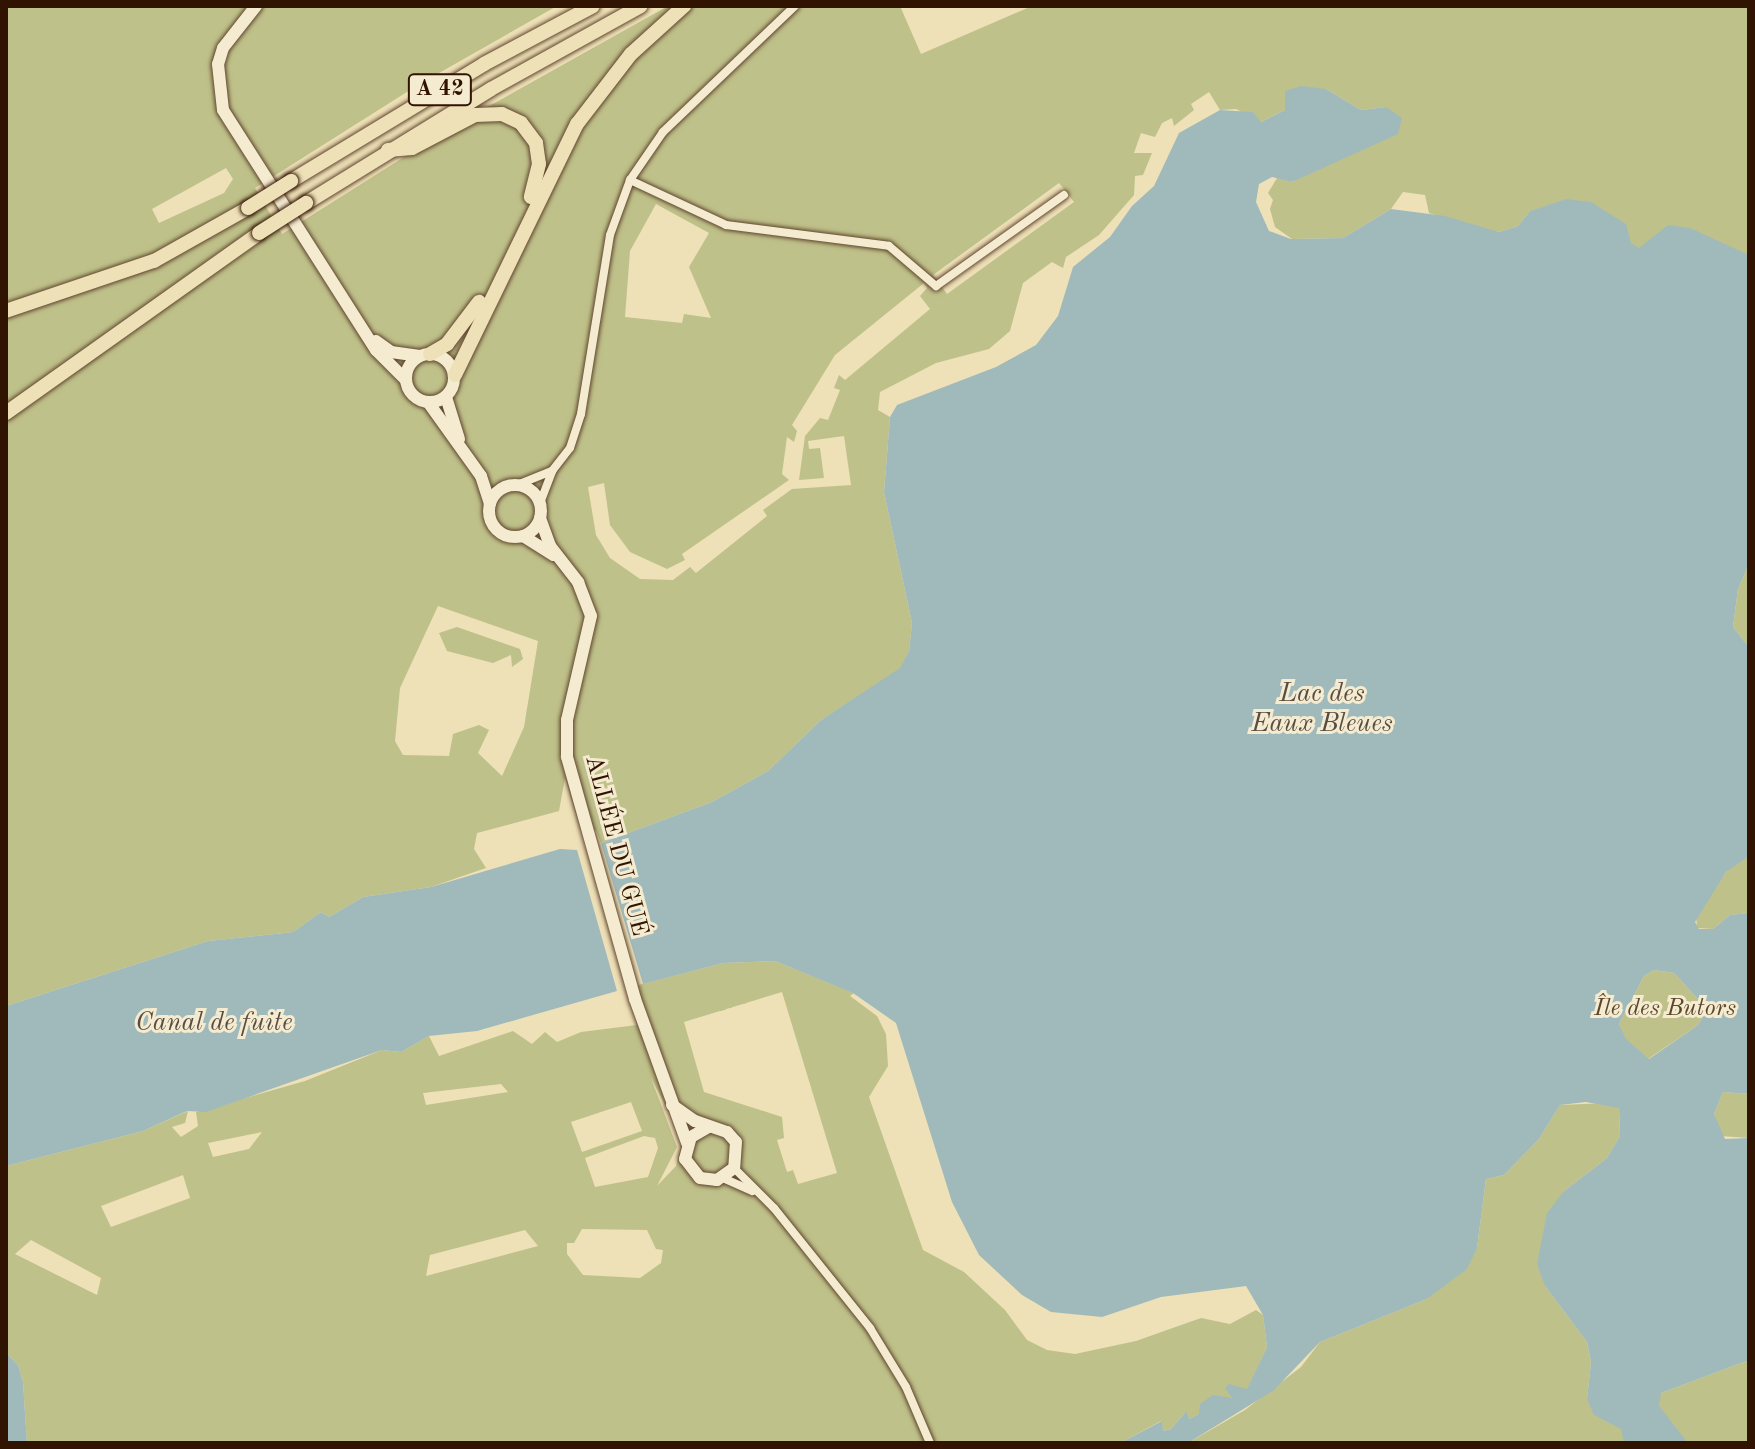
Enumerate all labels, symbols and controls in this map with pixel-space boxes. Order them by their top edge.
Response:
road number: A 42 [406,72,474,108]
water label: Lac des Eaux Bleues [1251,679,1393,740]
street label: ALLÉE DU GUÉ [577,752,653,940]
park label: Île des Butors [1594,996,1736,1024]
water label: Canal de fuite [135,1008,293,1040]

